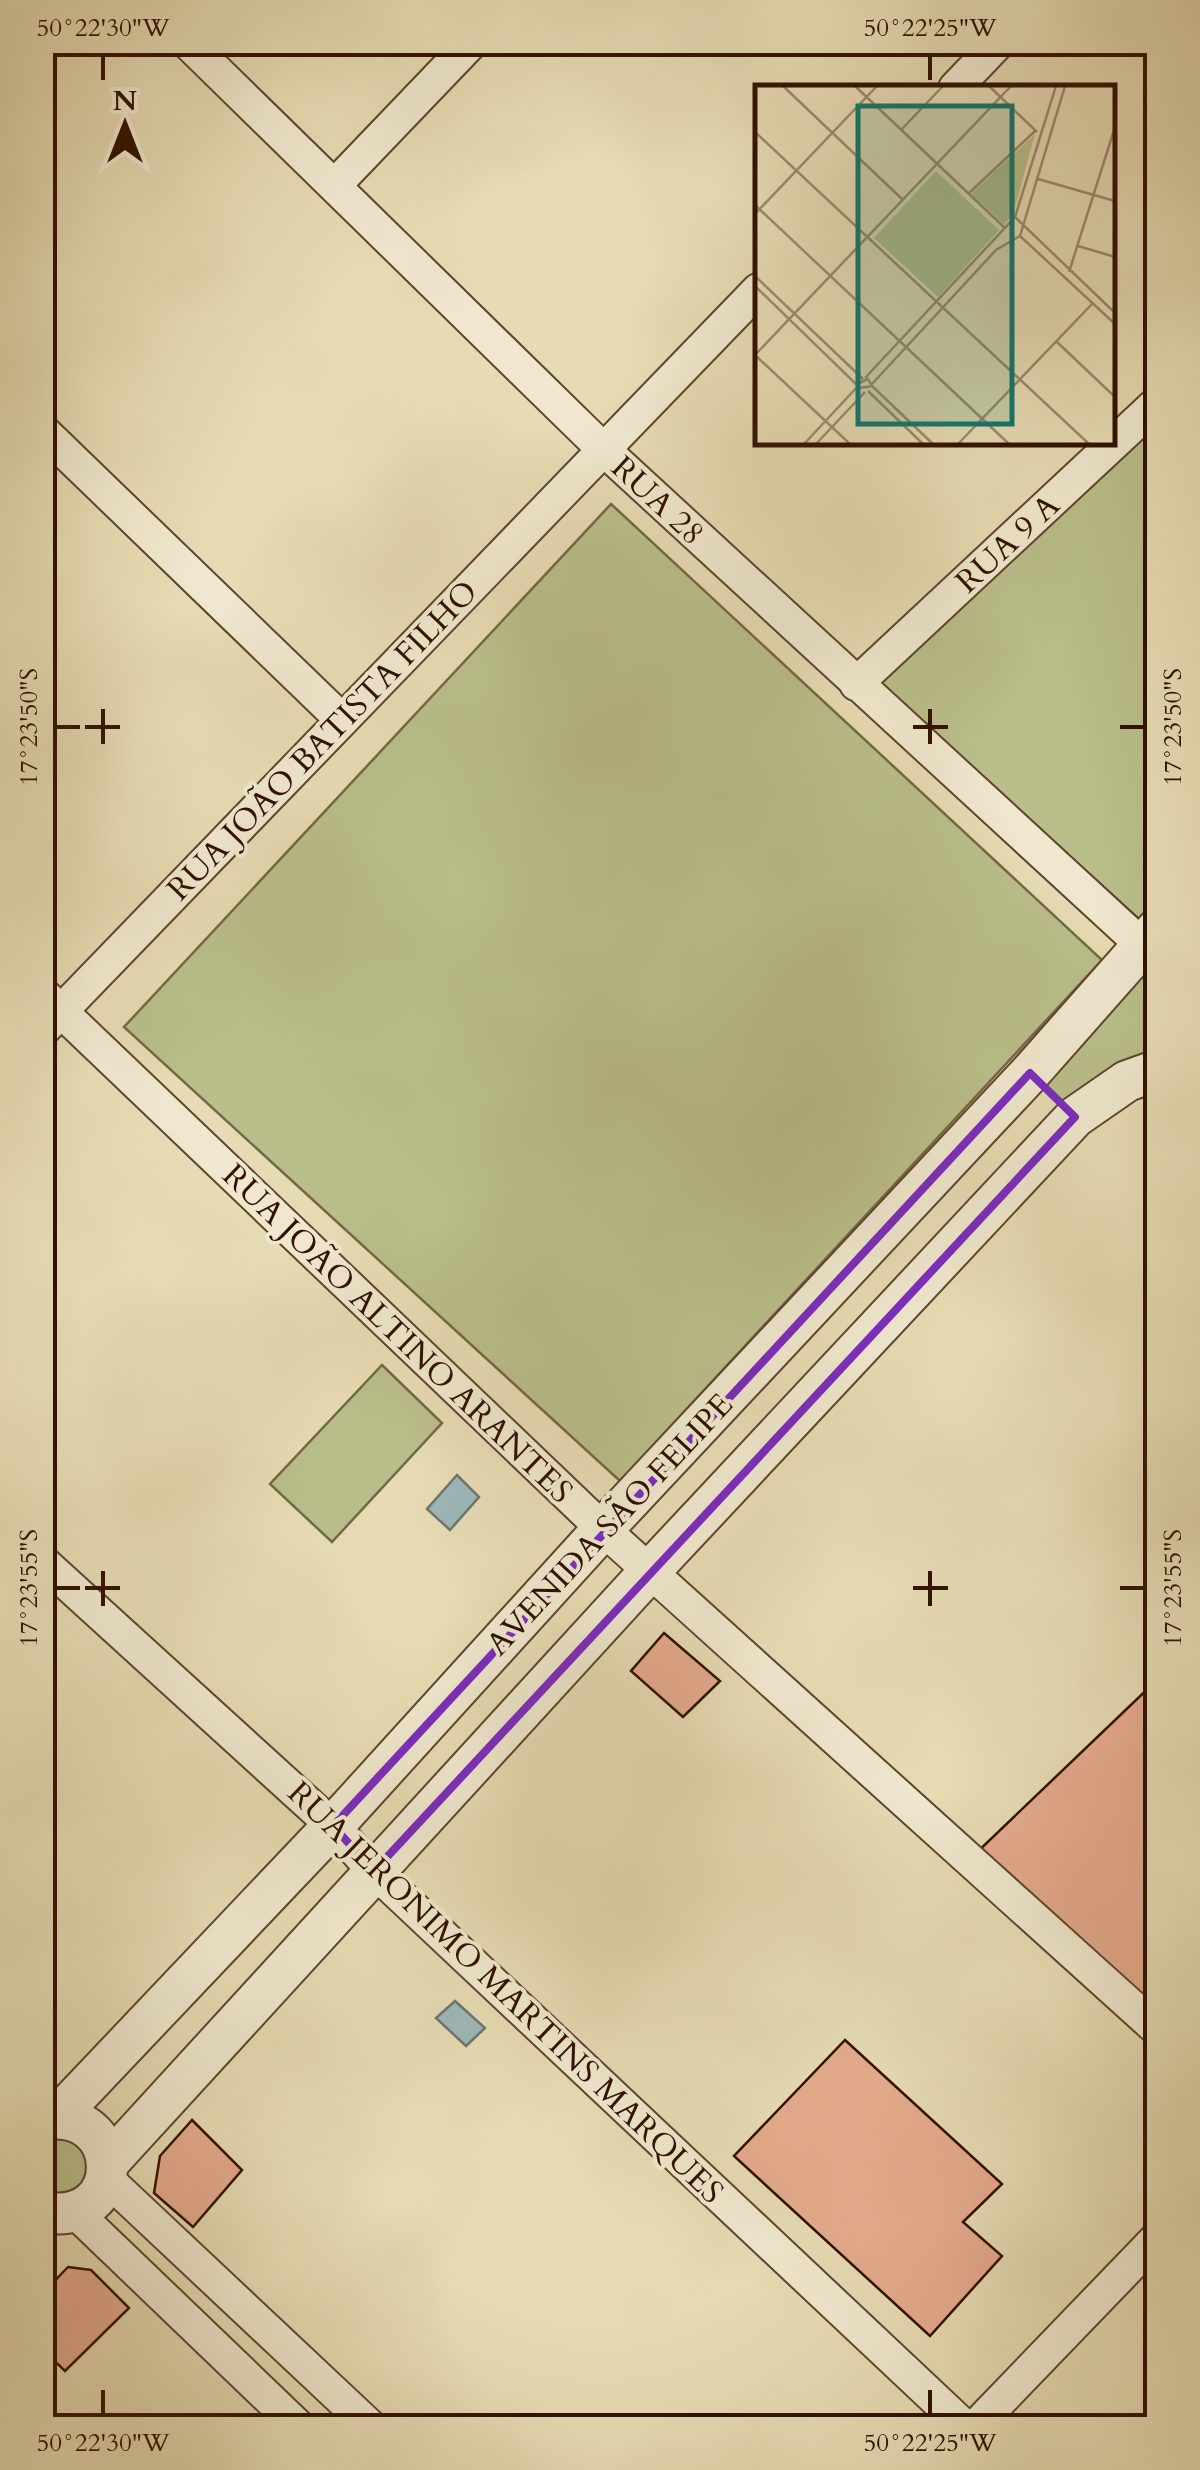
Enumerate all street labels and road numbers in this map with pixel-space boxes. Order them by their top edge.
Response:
street label: RUA 28 [601,446,713,555]
street label: RUA 9 A [946,484,1069,603]
street label: RUA JOÃO BATISTA FILHO [158,571,488,911]
street label: RUA JOÃO ALTINO ARANTES [212,1154,582,1513]
street label: AVENIDA SÃO FELIPE [476,1384,743,1665]
street label: RUA JERONIMO MARTINS MARQUES [278,1772,733,2214]

